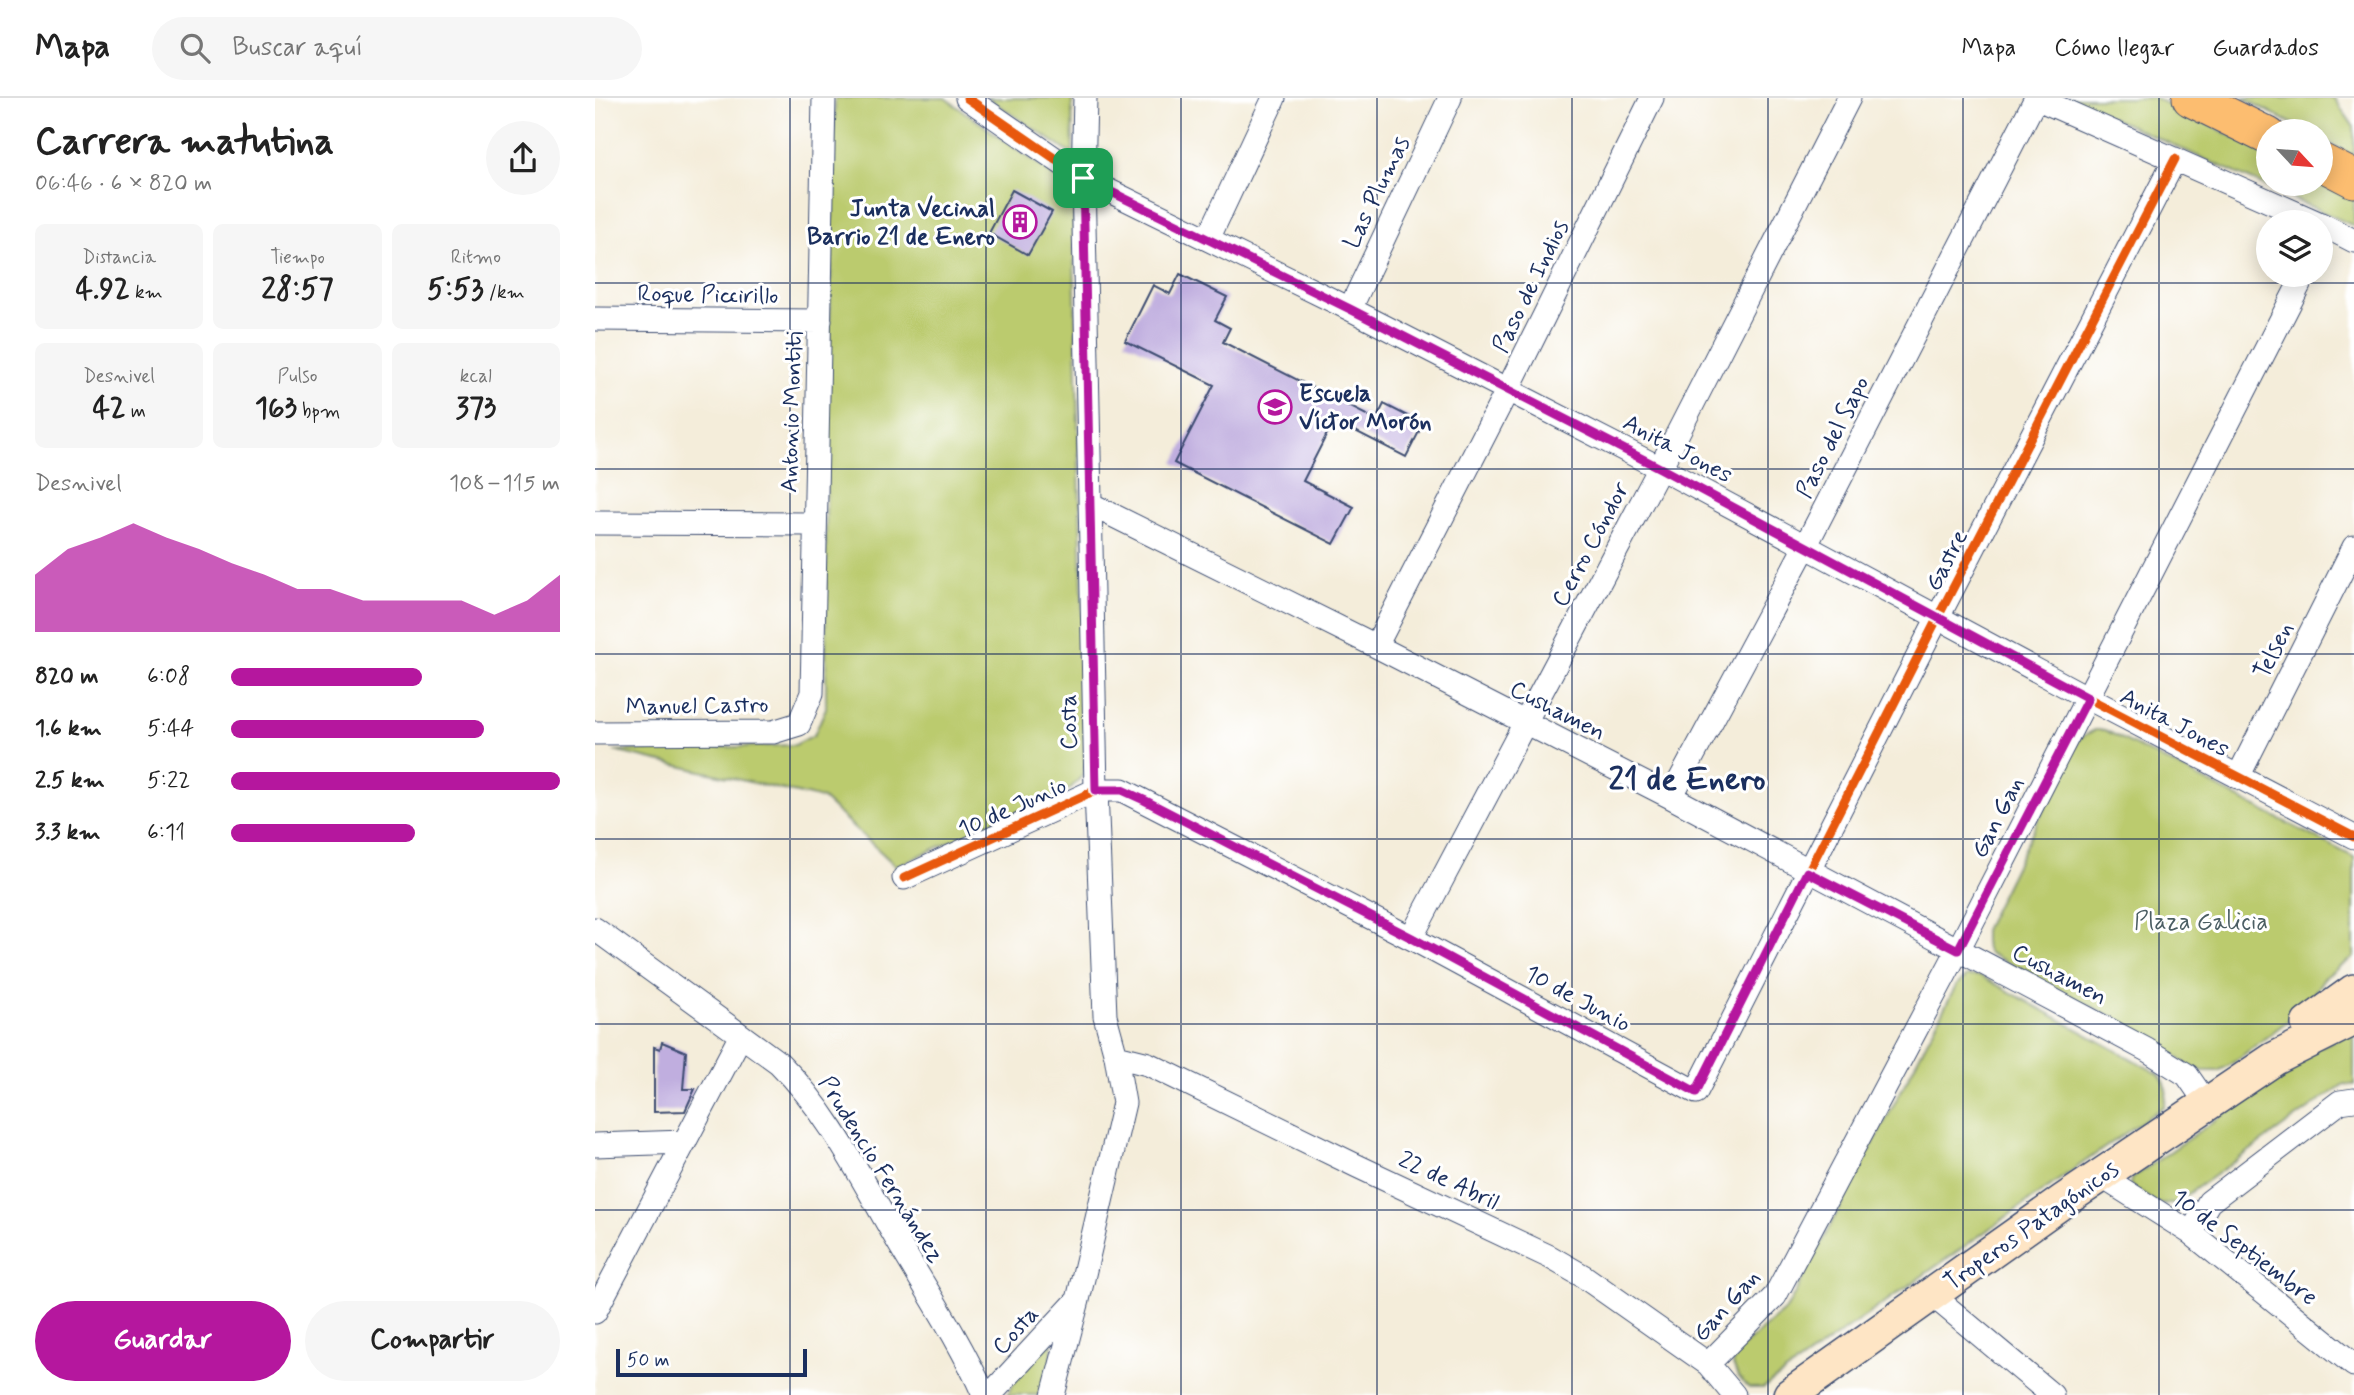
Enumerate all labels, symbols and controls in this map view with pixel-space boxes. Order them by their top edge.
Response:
search box [152,17,642,80]
text: Mapa [35,26,110,70]
icon: search [176,29,214,67]
text: Buscar aquí [232,31,363,65]
text: Mapa [1961,33,2016,64]
text: Cómo llegar [2054,33,2174,64]
text: Guardados [2212,33,2319,64]
text: Carrera matutina [35,118,334,167]
north arrow [2256,119,2333,196]
map controls [2256,119,2333,287]
button: share [486,121,560,195]
street label: Las Plumas [1337,131,1418,254]
pin [1053,148,1113,208]
icon: arrive [1064,159,1102,197]
text: 06:46 · 6 × 820 m [35,169,212,199]
place label: Junta Vecinal Barrio 21 de Enero [807,194,995,253]
building icon: Junta Vecinal Barrio 21 de Enero [1001,203,1039,241]
button: layers [2256,210,2333,287]
street label: Paso de Indios [1486,215,1577,358]
text: Distancia [82,245,156,270]
text: Tiempo [270,245,325,270]
text: Ritmo [451,245,501,270]
text: 4.92 [76,270,130,309]
text: 28:57 [261,270,334,309]
text: 5:53 [427,270,484,309]
street label: Roque Piccirillo [637,279,779,312]
text: km [130,280,163,305]
text: /km [484,280,525,305]
street label: Antonio Montiti [774,331,811,493]
text: Desnivel [83,364,155,389]
text: Pulso [278,364,317,389]
text: kcal [460,364,492,389]
street label: Paso del Sapo [1789,371,1877,504]
place label: Escuela Víctor Morón [1299,379,1432,438]
school or university icon: Escuela Víctor Morón [1256,388,1294,426]
text: 42 [92,389,126,428]
text: 163 [255,389,297,428]
text: 373 [455,389,496,428]
text: m [126,399,146,424]
text: bpm [297,399,340,424]
street label: Anita Jones [1617,408,1738,491]
text: Desnivel [35,469,122,499]
text: 108–115 m [449,469,560,499]
street label: Cerro Cóndor [1545,476,1638,613]
street label: Gastre [1919,525,1976,597]
street label: Telsen [2247,617,2302,684]
text: 820 m [35,662,98,692]
text: 6:08 [147,662,190,692]
street label: Cushamen [1504,674,1611,749]
street label: Anita Jones [2114,682,2235,765]
street label: Manuel Castro [625,690,769,723]
street label: Costa [1054,694,1085,750]
text: 1.6 km [35,714,102,744]
text: 5:44 [147,714,194,744]
district label: 21 de Enero [1608,759,1766,801]
text: 2.5 km [35,766,105,796]
text: 5:22 [147,766,190,796]
street label: 10 de Junio [954,771,1072,846]
street label: Gan Gan [1965,772,2032,864]
text: 3.3 km [35,818,100,848]
text: 6:11 [147,818,185,848]
park label: Plaza Galicia [2134,907,2268,938]
street label: Cushamen [2006,937,2112,1013]
street label: 10 de Junio [1519,959,1636,1040]
street label: Prudencio Fernández [811,1070,951,1269]
street label: 22 de Abril [1393,1145,1504,1218]
street label: Troperos Patagónicos [1938,1154,2125,1298]
street label: 10 de Septiembre [2165,1183,2323,1313]
street label: Gan Gan [1686,1263,1768,1349]
street label: Costa [986,1300,1046,1362]
button: Guardar [35,1301,291,1381]
button: Compartir [305,1301,560,1381]
scale bar [616,1346,807,1378]
text: 50 m [627,1348,670,1373]

